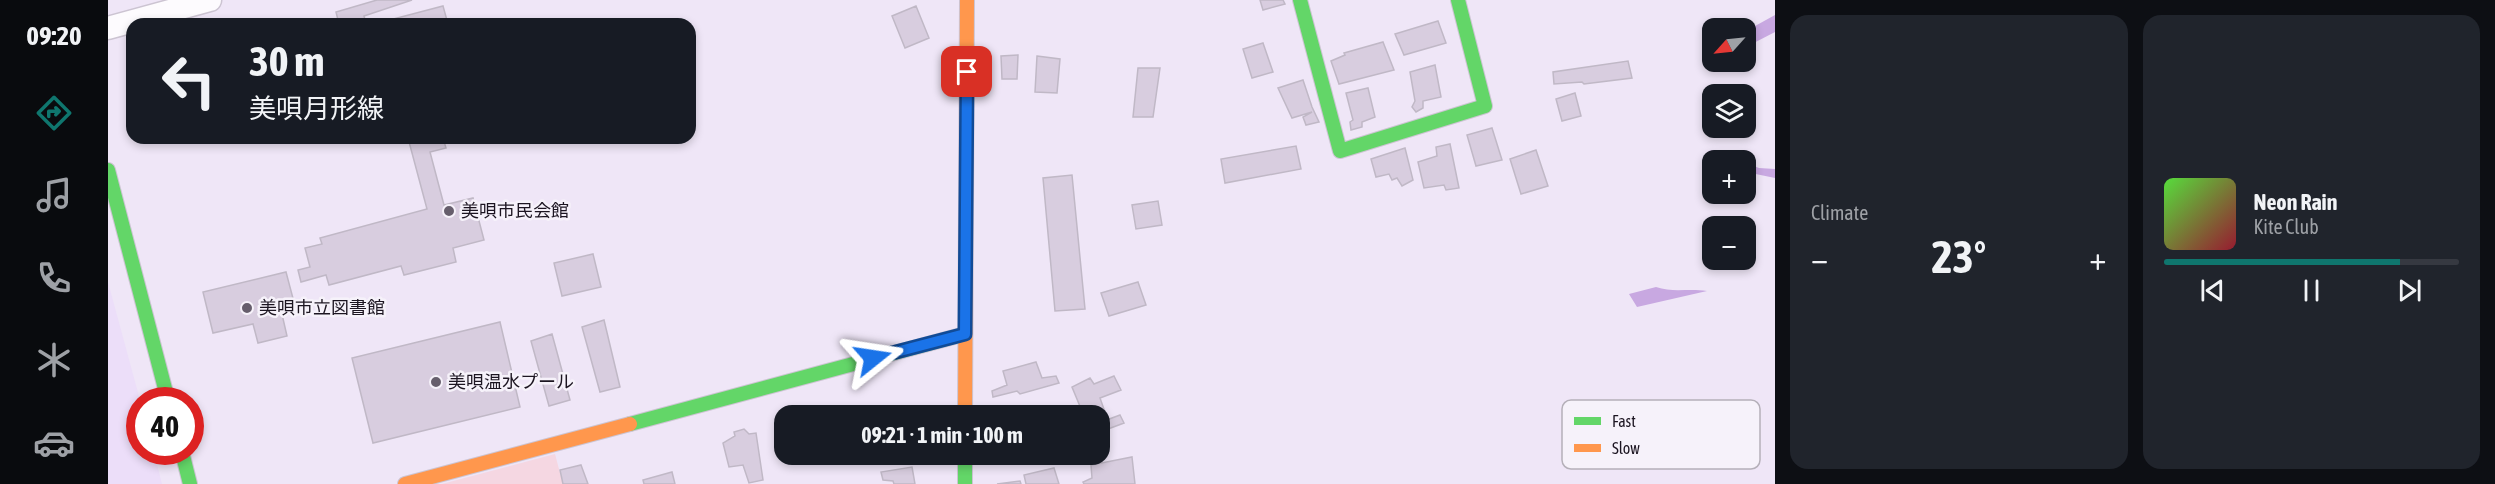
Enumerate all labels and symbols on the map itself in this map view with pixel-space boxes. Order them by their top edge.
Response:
north arrow [1702,18,1756,72]
pin [941,46,992,97]
place label: 美唄市民会館 [461,200,569,221]
marker: 美唄市民会館 [442,204,456,218]
place label: 美唄市立図書館 [259,297,385,318]
marker: 美唄市立図書館 [240,301,254,315]
position arrow [841,326,905,390]
place label: 美唄温水プール [448,371,574,392]
marker: 美唄温水プール [429,375,443,389]
speed limit sign: 40 [126,387,204,465]
legend [1562,400,1760,469]
text: Fast [1612,412,1636,430]
text: Slow [1612,439,1640,457]

